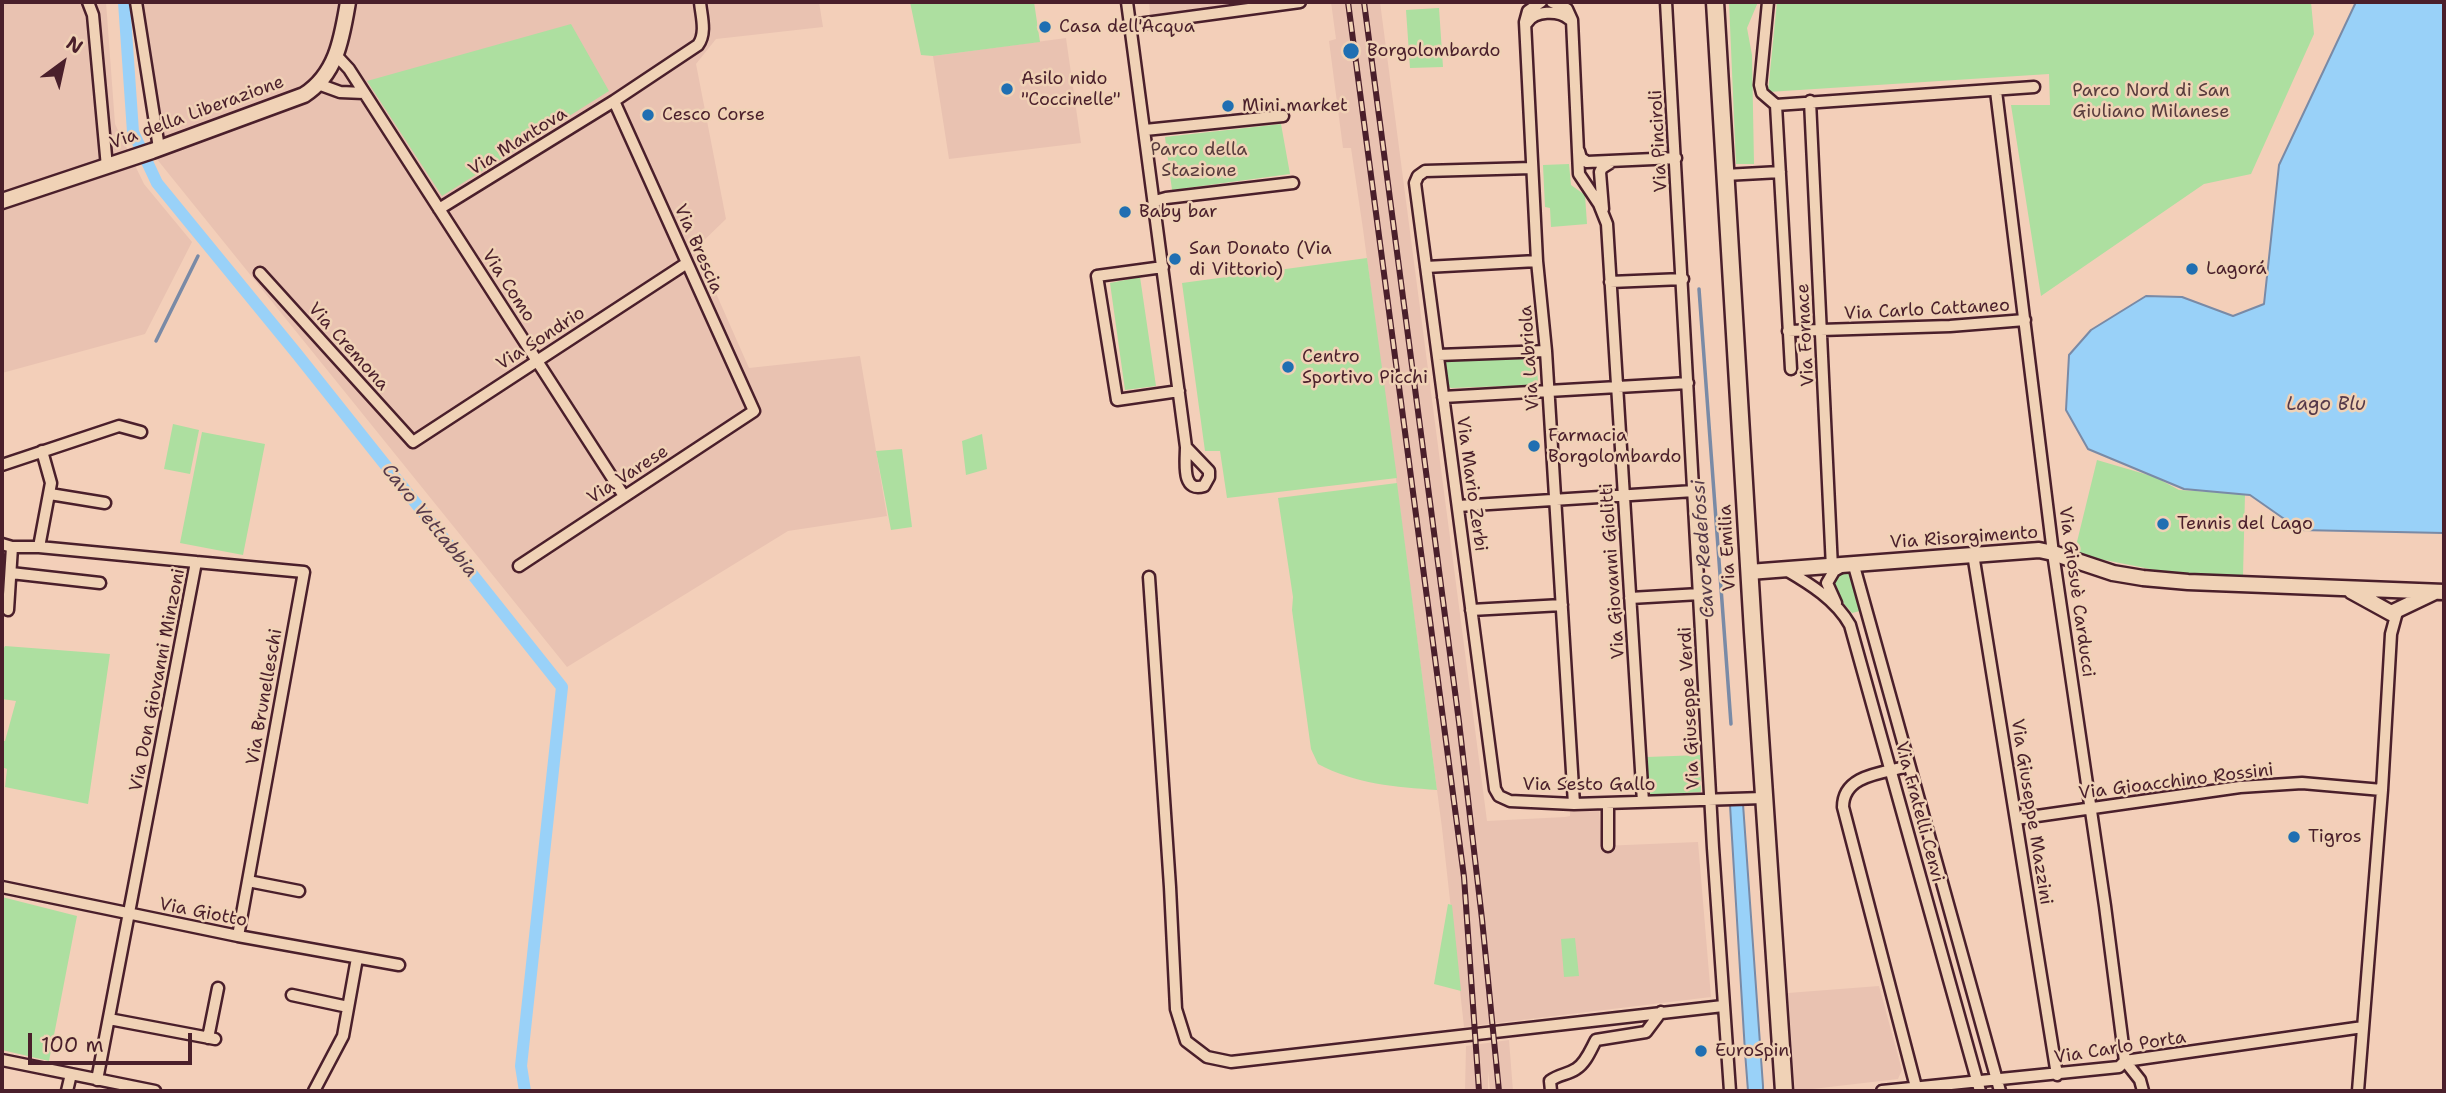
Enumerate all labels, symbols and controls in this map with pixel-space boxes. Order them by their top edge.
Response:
place label: Casa dell'Acqua [1059,16,1195,38]
marker: Casa dell'Acqua [1037,19,1053,35]
north arrow [28,28,98,98]
text: N [62,30,88,60]
place label: Borgolombardo [1367,40,1501,62]
marker: Borgolombardo [1341,41,1361,61]
place label: Asilo nido "Coccinelle" [1021,68,1121,110]
street label: Via della Liberazione [107,71,287,155]
park label: Parco Nord di San Giuliano Milanese [2072,80,2230,122]
marker: Asilo nido "Coccinelle" [999,81,1015,97]
street label: Via Pinciroli [1646,89,1672,193]
place label: Mini market [1242,95,1348,117]
marker: Mini market [1220,98,1236,114]
street label: Via Mantova [465,103,571,181]
place label: Cesco Corse [662,104,765,126]
marker: Cesco Corse [640,107,656,123]
park label: Parco della Stazione [1151,139,1247,182]
street label: Via Brescia [669,201,727,297]
place label: Baby bar [1139,201,1218,223]
marker: Baby bar [1117,204,1133,220]
place label: San Donato (Via di Vittorio) [1189,238,1332,280]
street label: Via Como [477,246,539,326]
marker: San Donato (Via di Vittorio) [1167,251,1183,267]
place label: Lagorá [2206,258,2267,280]
marker: Lagorá [2184,261,2200,277]
street label: Via Fornace [1793,283,1819,387]
street label: Via Carlo Cattaneo [1844,295,2010,325]
street label: Via Cremona [303,299,393,395]
street label: Via Sondrio [493,303,589,375]
street label: Via Labriola [1516,305,1544,411]
place label: Centro Sportivo Picchi [1302,346,1428,388]
marker: Centro Sportivo Picchi [1280,359,1296,375]
water label: Lago Blu [2286,394,2366,416]
street label: Via Mario Zerbi [1451,415,1491,553]
place label: Farmacia Borgolombardo [1548,425,1682,467]
marker: Farmacia Borgolombardo [1526,438,1542,454]
street label: Via Varese [584,441,672,509]
water label: Cavo Vettabbia [376,459,482,583]
water label: Cavo Redefossi [1688,479,1720,619]
street label: Via Giovanni Giolitti [1596,482,1630,660]
street label: Via Emilia [1715,504,1741,592]
street label: Via Giosuè Carducci [2053,505,2099,679]
place label: Tennis del Lago [2177,513,2313,535]
marker: Tennis del Lago [2155,516,2171,532]
street label: Via Risorgimento [1889,522,2039,554]
street label: Via Don Giovanni Minzoni [126,567,190,793]
street label: Via Giuseppe Verdi [1675,626,1705,790]
street label: Via Brunelleschi [242,627,288,767]
street label: Via Giuseppe Mazzini [2006,717,2056,907]
street label: Via Fratelli Cervi [1890,739,1948,885]
street label: Via Gioacchino Rossini [2077,759,2275,805]
street label: Via Sesto Gallo [1523,774,1655,796]
place label: Tigros [2308,826,2362,848]
marker: Tigros [2286,829,2302,845]
street label: Via Giotto [157,894,249,932]
scale bar [32,1020,196,1064]
street label: Via Carlo Porta [2052,1027,2188,1069]
text: 100 m [41,1031,104,1059]
place label: EuroSpin [1715,1040,1789,1062]
marker: EuroSpin [1693,1043,1709,1059]

